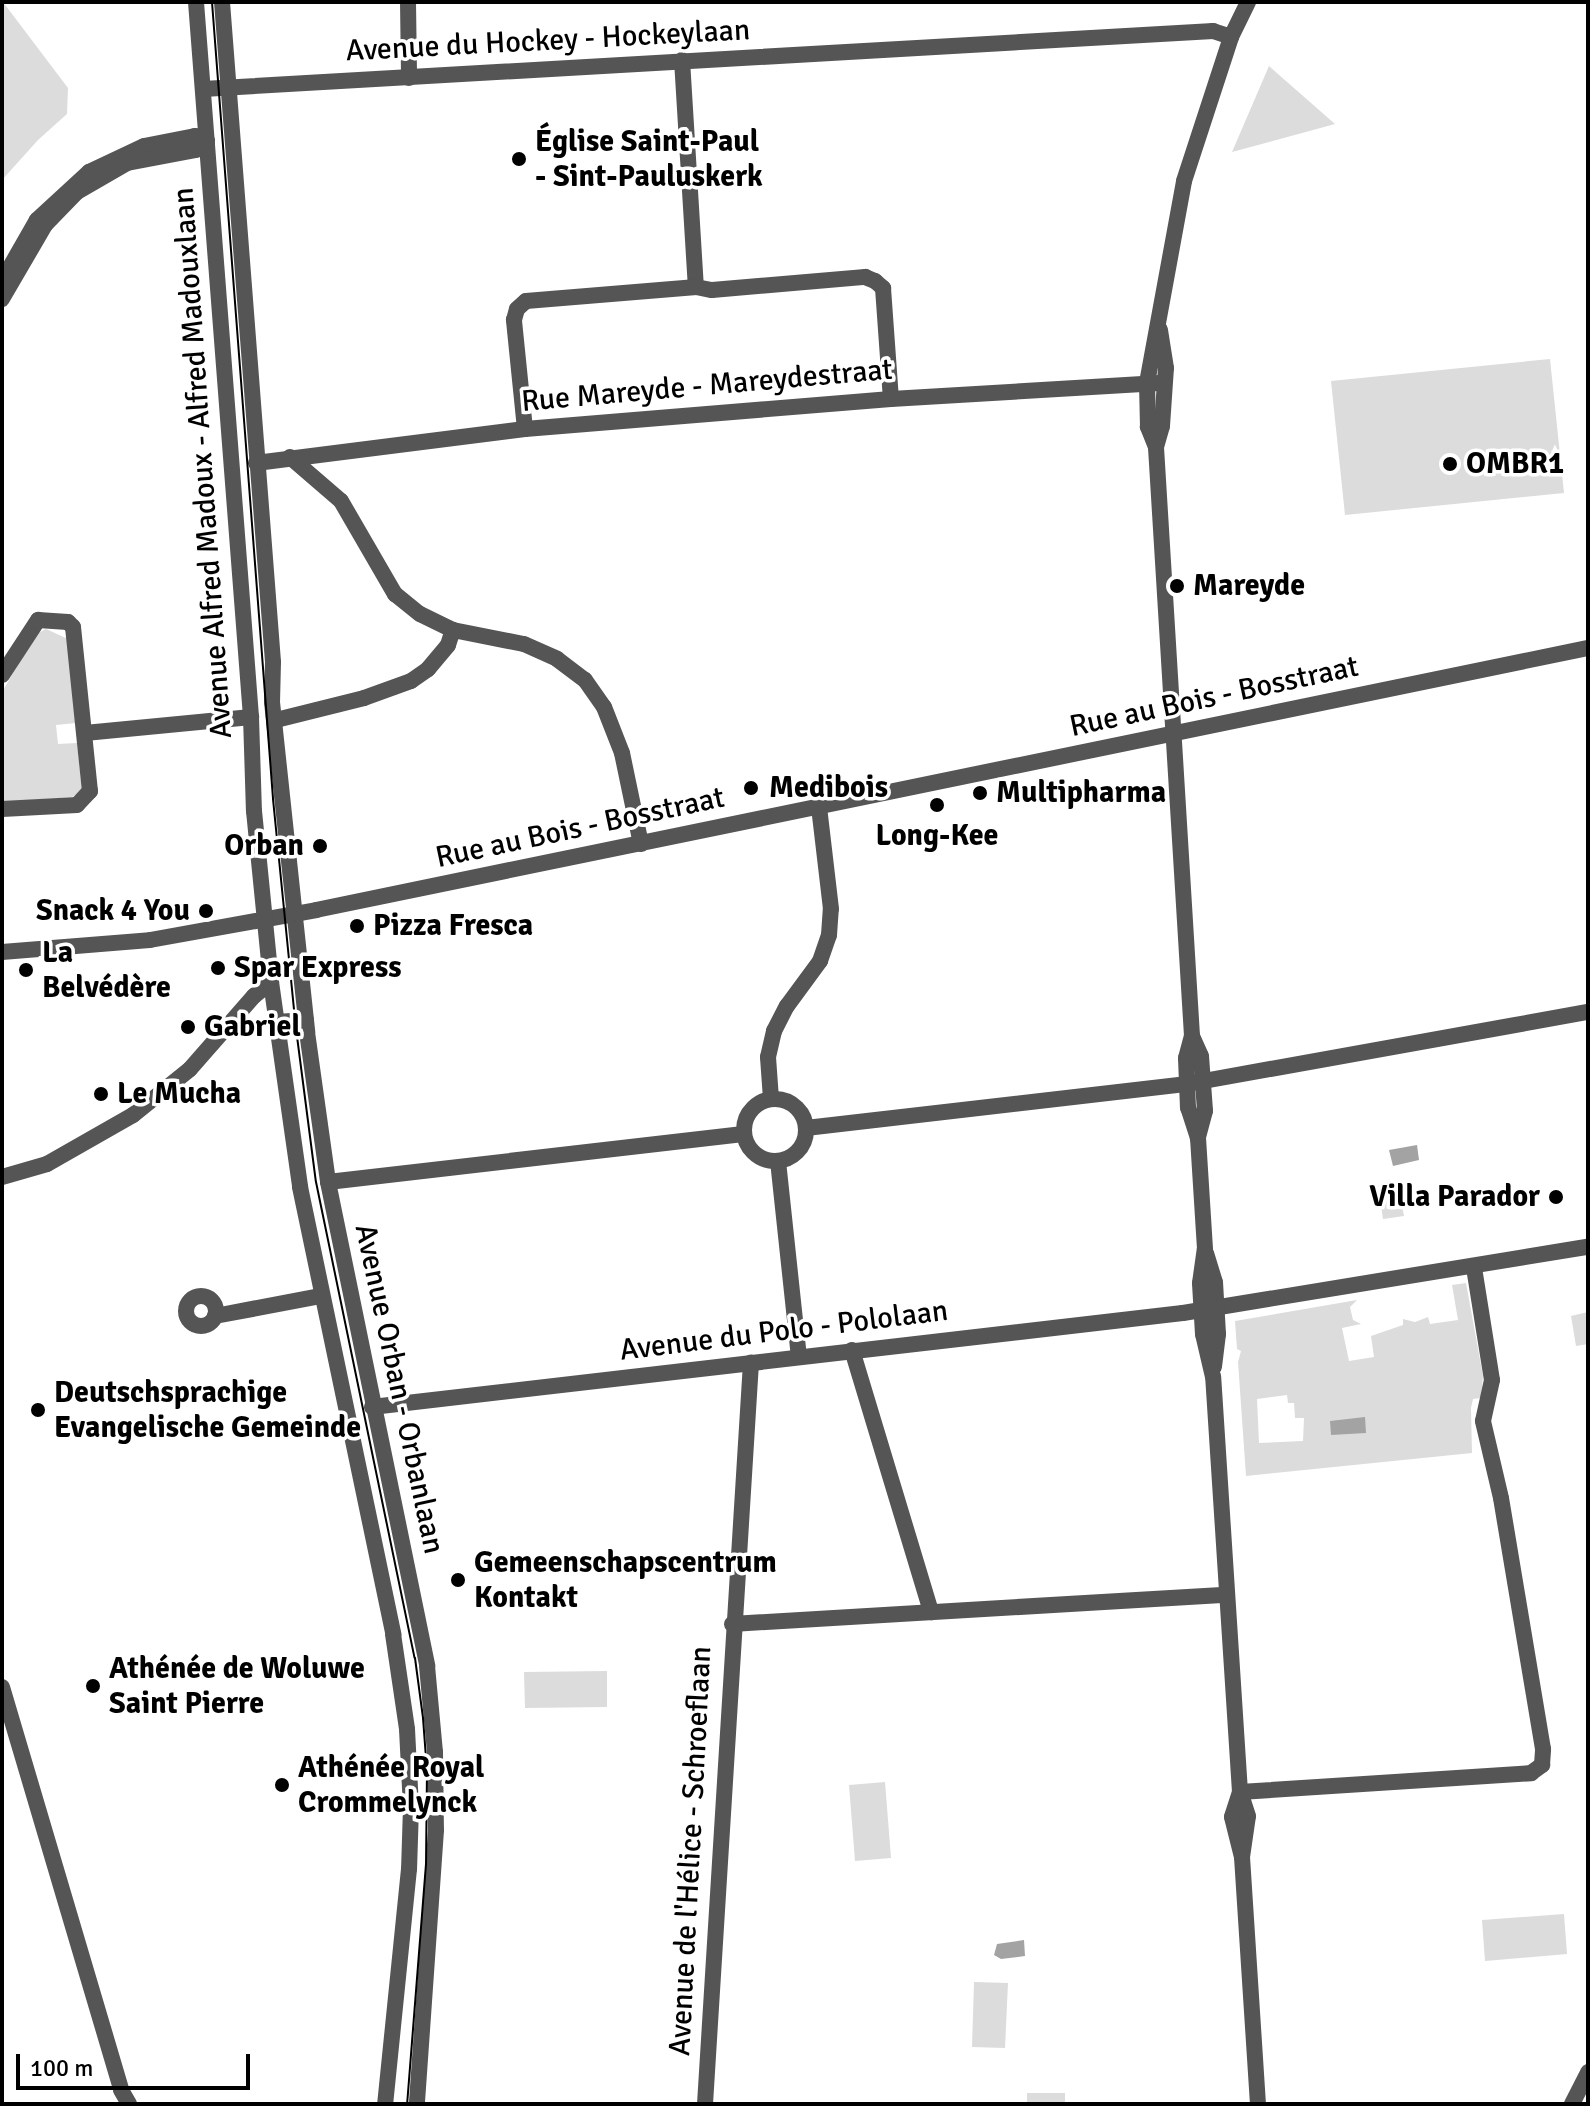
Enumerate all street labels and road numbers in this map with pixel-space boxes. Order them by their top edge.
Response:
street label: Avenue du Hockey - Hockeylaan [345,12,751,70]
street label: Avenue Alfred Madoux - Alfred Madouxlaan [166,186,240,740]
street label: Rue Mareyde - Mareydestraat [520,352,894,420]
street label: Rue au Bois - Bosstraat [1066,649,1362,745]
street label: Rue au Bois - Bosstraat [432,780,728,876]
street label: Avenue Orban - Orbanlaan [346,1221,452,1557]
street label: Avenue du Polo - Pololaan [618,1293,950,1369]
street label: Avenue de l'Hélice - Schroeflaan [662,1645,720,2057]

